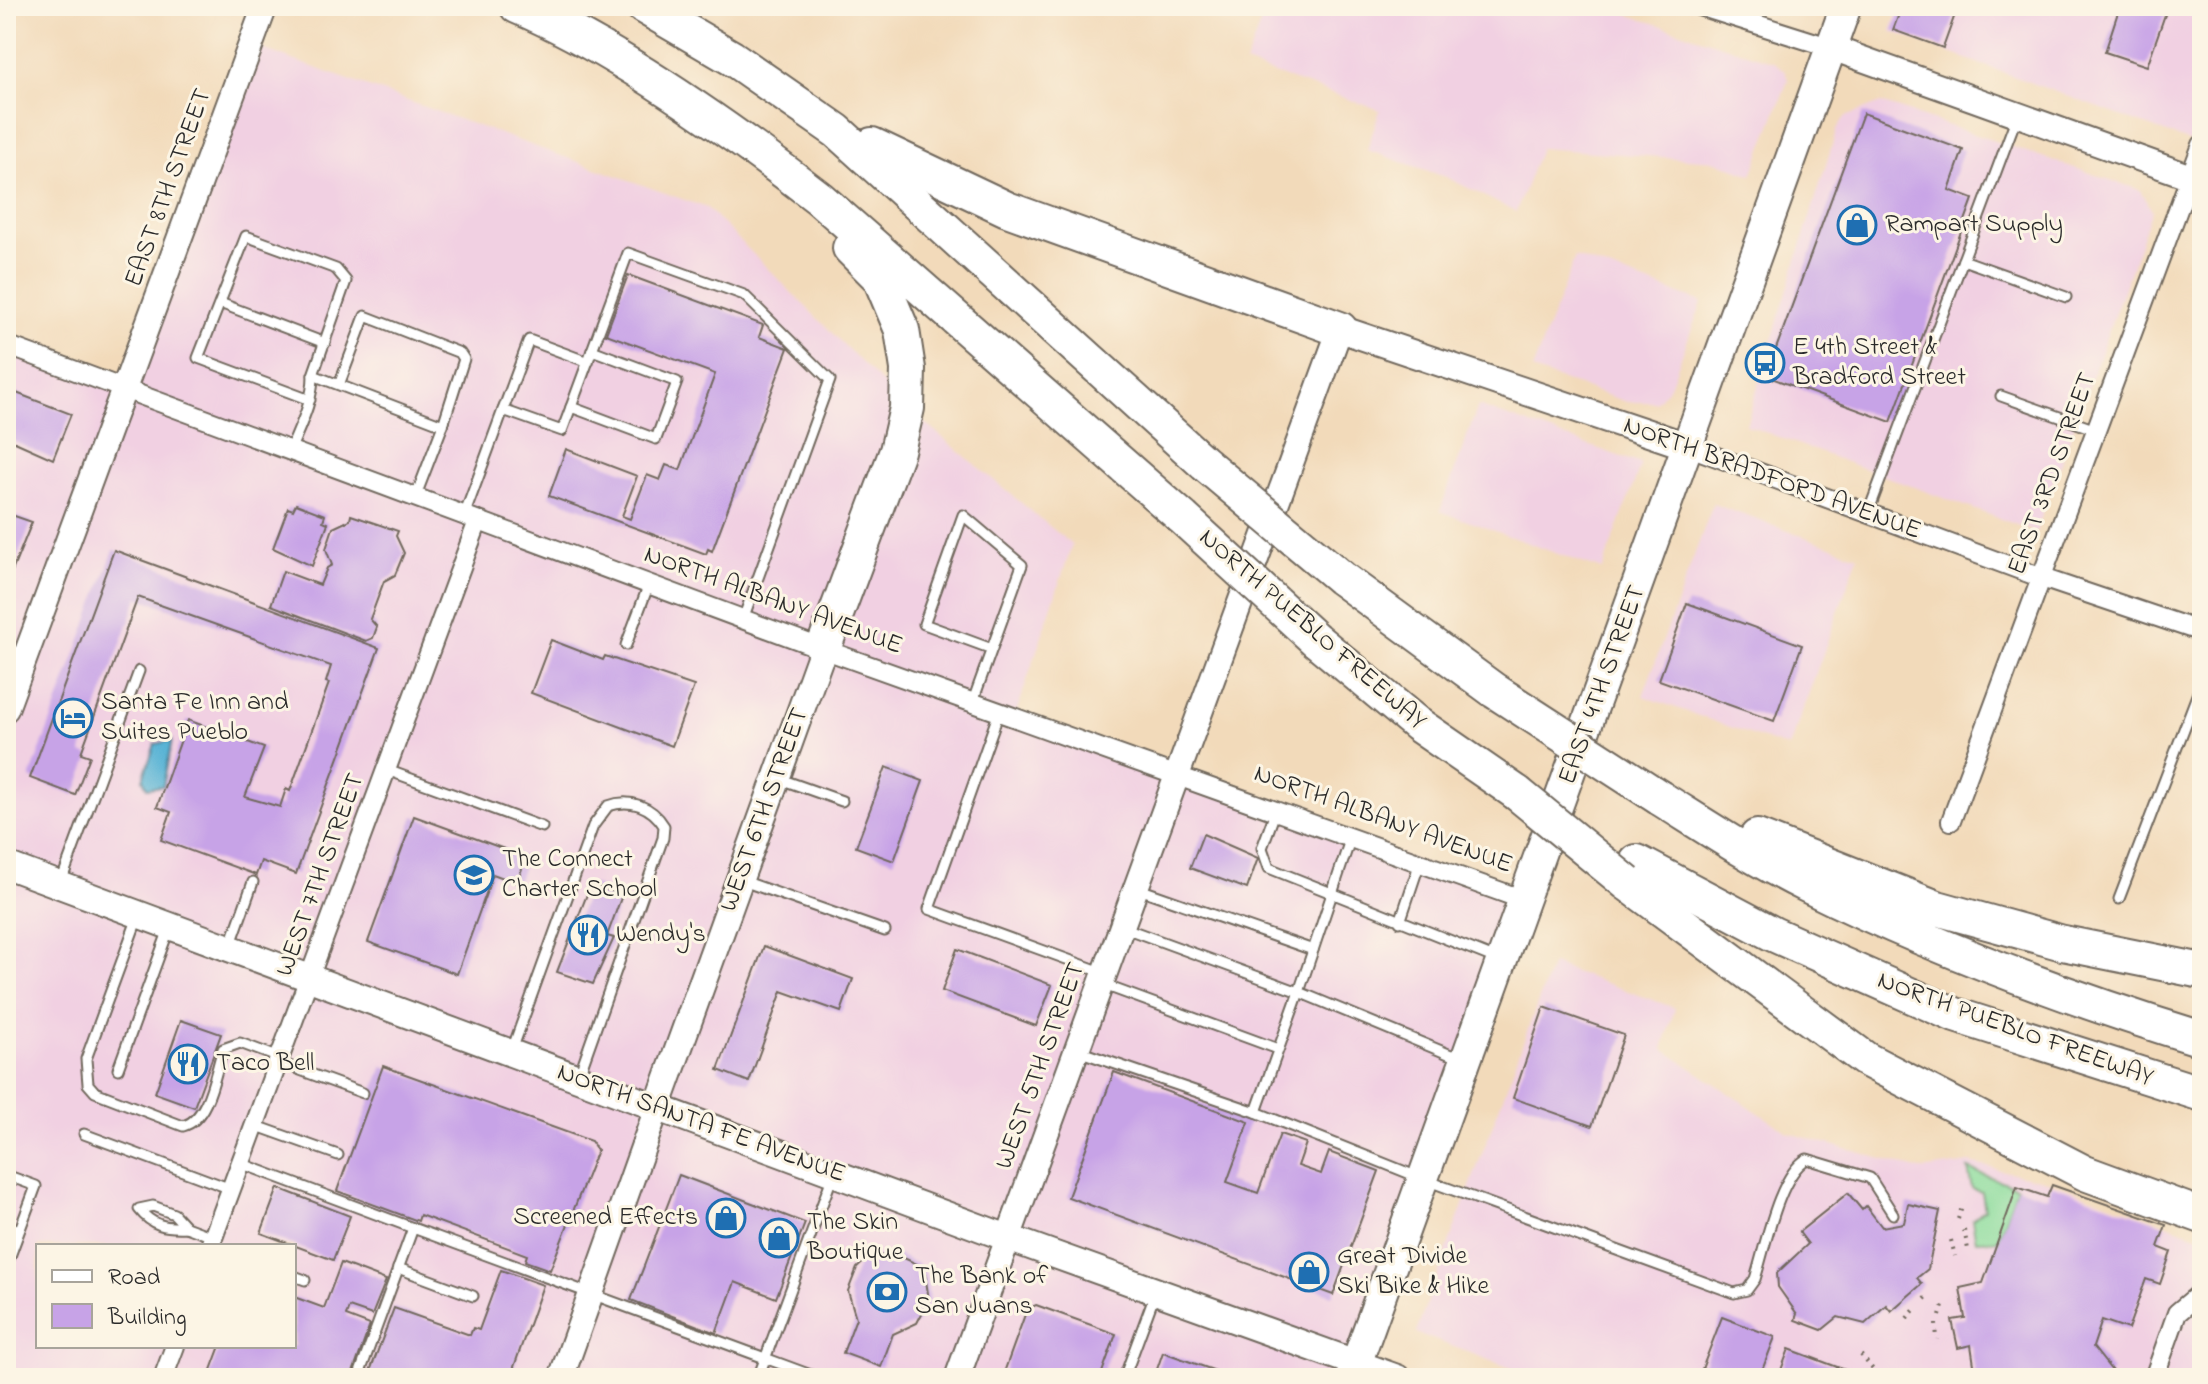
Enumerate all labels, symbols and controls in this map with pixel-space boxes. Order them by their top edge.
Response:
street label: EAST 8TH STREET [115,83,223,292]
shop icon: Rampart Supply [1836,204,1878,246]
place label: Rampart Supply [1885,206,2063,244]
place label: E 4th Street & Bradford Street [1792,329,1966,397]
bus stop icon: E 4th Street & Bradford Street [1744,342,1786,384]
street label: EAST 3RD STREET [1999,367,2107,581]
street label: NORTH BRADFORD AVENUE [1618,407,1926,551]
street label: NORTH PUEBLO FREEWAY [1190,520,1434,740]
street label: NORTH ALBANY AVENUE [638,536,908,666]
street label: EAST 4TH STREET [1549,580,1657,790]
place label: Santa Fe Inn and Suites Pueblo [101,684,289,752]
hotel icon: Santa Fe Inn and Suites Pueblo [52,697,94,739]
street label: WEST 6TH STREET [710,703,820,917]
street label: NORTH ALBANY AVENUE [1248,755,1518,885]
street label: WEST 7TH STREET [267,768,375,982]
place label: The Connect Charter School [502,841,657,909]
school or university icon: The Connect Charter School [453,854,495,896]
restaurant icon: Wendy's [567,914,609,956]
place label: Wendy's [616,916,706,954]
street label: WEST 5TH STREET [986,957,1096,1175]
street label: NORTH PUEBLO FREEWAY [1872,962,2158,1098]
restaurant icon: Taco Bell [167,1043,209,1085]
place label: Taco Bell [216,1045,314,1083]
street label: NORTH SANTA FE AVENUE [551,1054,851,1194]
shop icon: Screened Effects [705,1197,747,1239]
place label: Screened Effects [513,1199,698,1237]
place label: The Skin Boutique [806,1204,904,1272]
shop icon: The Skin Boutique [758,1217,800,1259]
place label: Great Divide Ski Bike & Hike [1337,1238,1490,1306]
legend [36,1244,296,1348]
shop icon: Great Divide Ski Bike & Hike [1288,1251,1330,1293]
place label: The Bank of San Juans [915,1258,1049,1326]
text: Road [108,1261,161,1296]
bank icon: The Bank of San Juans [866,1271,908,1313]
text: Building [107,1301,187,1336]

